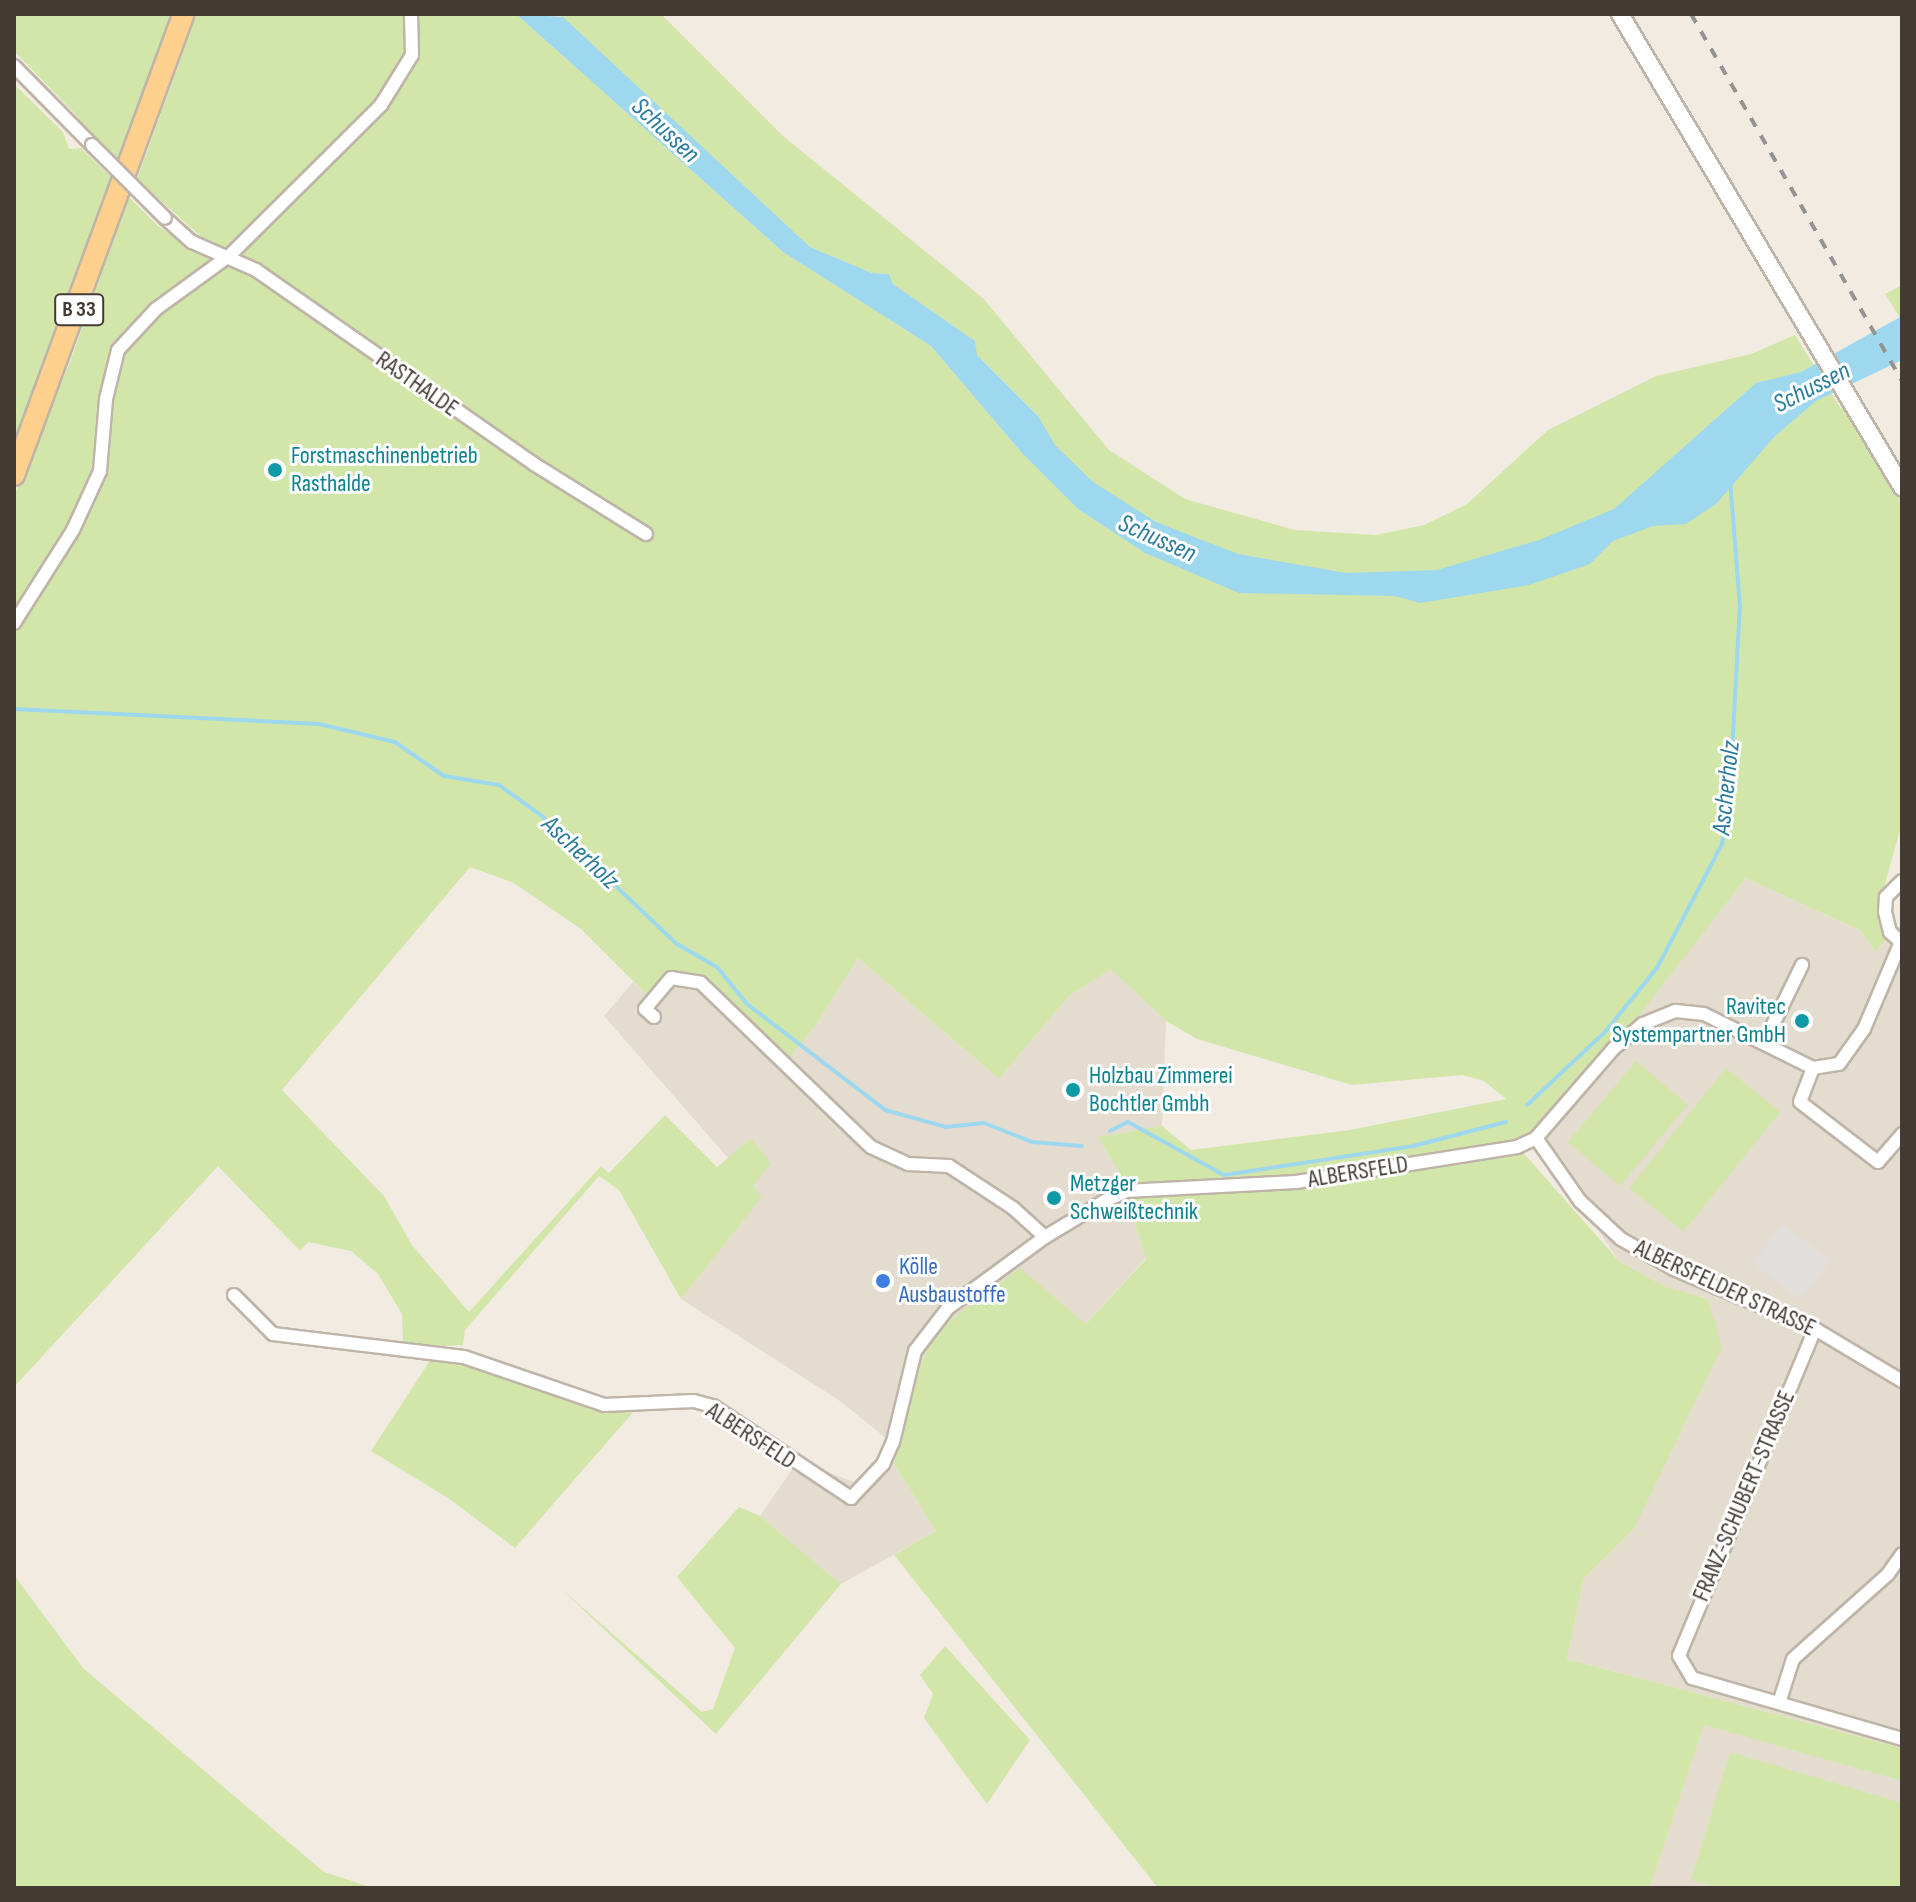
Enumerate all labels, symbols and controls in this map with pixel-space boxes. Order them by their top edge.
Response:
water label: Schussen [624,92,706,170]
road number: B 33 [53,292,105,328]
street label: RASTHALDE [370,345,464,423]
water label: Schussen [1768,356,1856,420]
place label: Forstmaschinenbetrieb Rasthalde [291,442,478,498]
marker: Forstmaschinenbetrieb Rasthalde [266,461,284,479]
water label: Schussen [1113,508,1201,570]
water label: Ascherholz [1707,740,1747,836]
water label: Ascherholz [535,810,625,896]
place label: Ravitec Systempartner GmbH [1612,993,1786,1049]
marker: Ravitec Systempartner GmbH [1793,1012,1811,1030]
place label: Holzbau Zimmerei Bochtler Gmbh [1089,1062,1233,1118]
marker: Holzbau Zimmerei Bochtler Gmbh [1064,1081,1082,1099]
street label: ALBERSFELD [1306,1150,1410,1194]
place label: Metzger Schweißtechnik [1070,1170,1198,1226]
marker: Metzger Schweißtechnik [1045,1189,1063,1207]
street label: ALBERSFELDER STRASSE [1630,1233,1820,1343]
place label: Kölle Ausbaustoffe [899,1253,1006,1309]
marker: Kölle Ausbaustoffe [874,1272,892,1290]
street label: FRANZ-SCHUBERT-STRASSE [1687,1386,1801,1606]
street label: ALBERSFELD [701,1396,801,1476]

